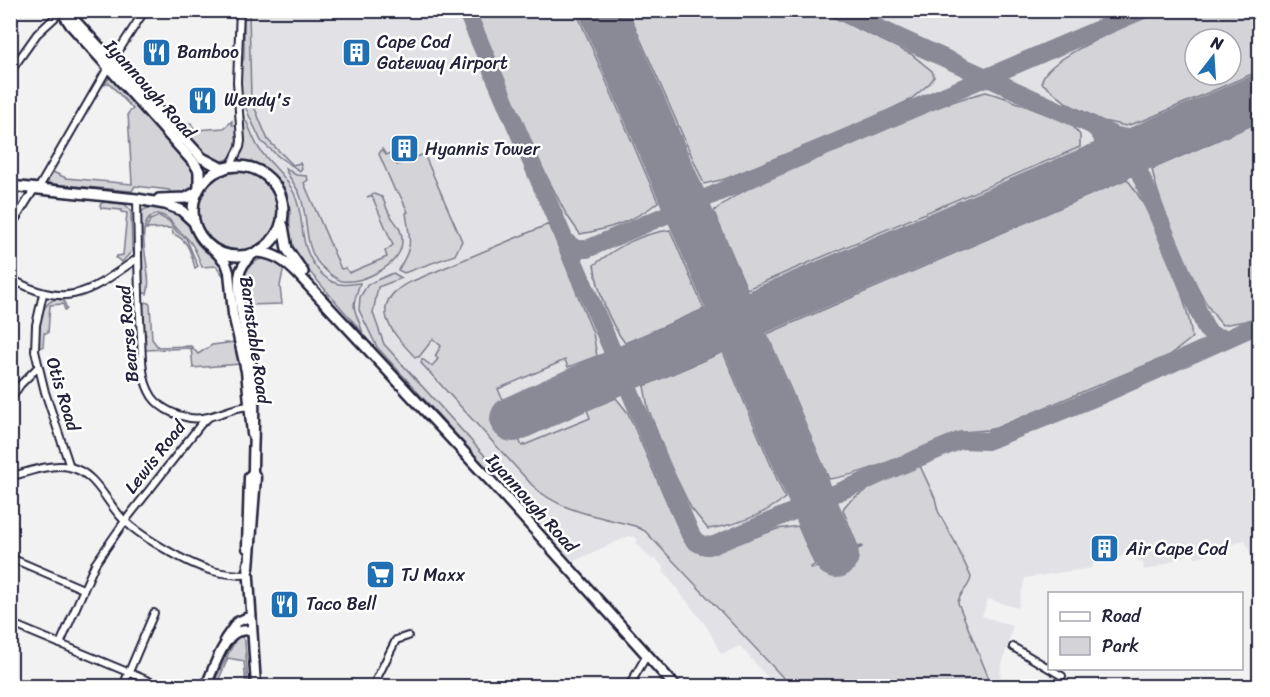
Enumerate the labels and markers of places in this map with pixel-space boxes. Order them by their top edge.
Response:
place label: Cape Cod Gateway Airport [377,26,508,79]
restaurant icon: Bamboo [140,36,172,68]
place label: Bamboo [177,36,239,68]
building icon: Cape Cod Gateway Airport [340,36,372,68]
restaurant icon: Wendy's [187,84,219,116]
place label: Wendy's [224,84,291,116]
building icon: Hyannis Tower [388,133,420,165]
place label: Hyannis Tower [425,133,542,165]
building icon: Air Cape Cod [1089,533,1121,565]
place label: Air Cape Cod [1125,533,1229,565]
supermarket icon: TJ Maxx [364,559,396,591]
place label: TJ Maxx [401,559,466,591]
restaurant icon: Taco Bell [269,588,301,620]
place label: Taco Bell [306,588,378,620]

